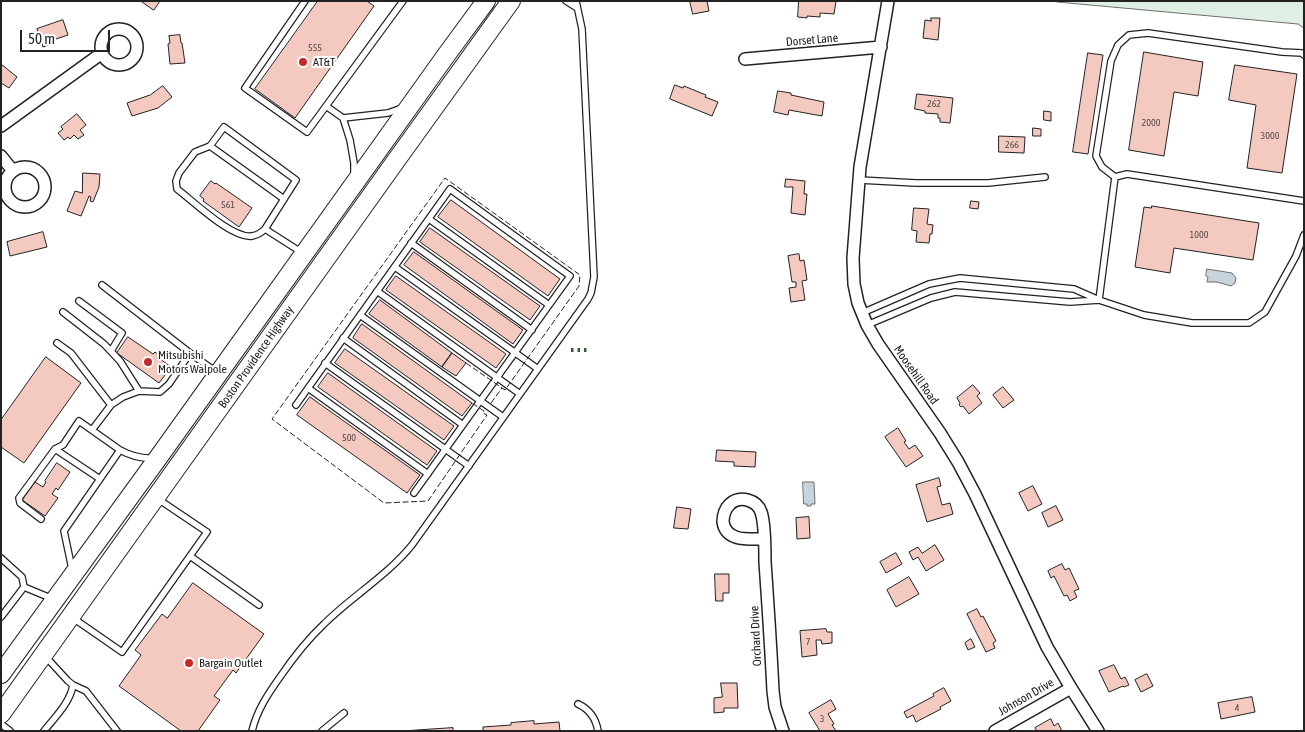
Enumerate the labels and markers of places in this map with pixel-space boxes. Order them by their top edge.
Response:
place label: AT&T [313,55,335,69]
marker: AT&T [297,56,309,68]
place label: Mitsubishi Motors Walpole [158,348,227,376]
marker: Mitsubishi Motors Walpole [142,356,154,368]
place label: Bargain Outlet [199,656,262,670]
marker: Bargain Outlet [183,657,195,669]

